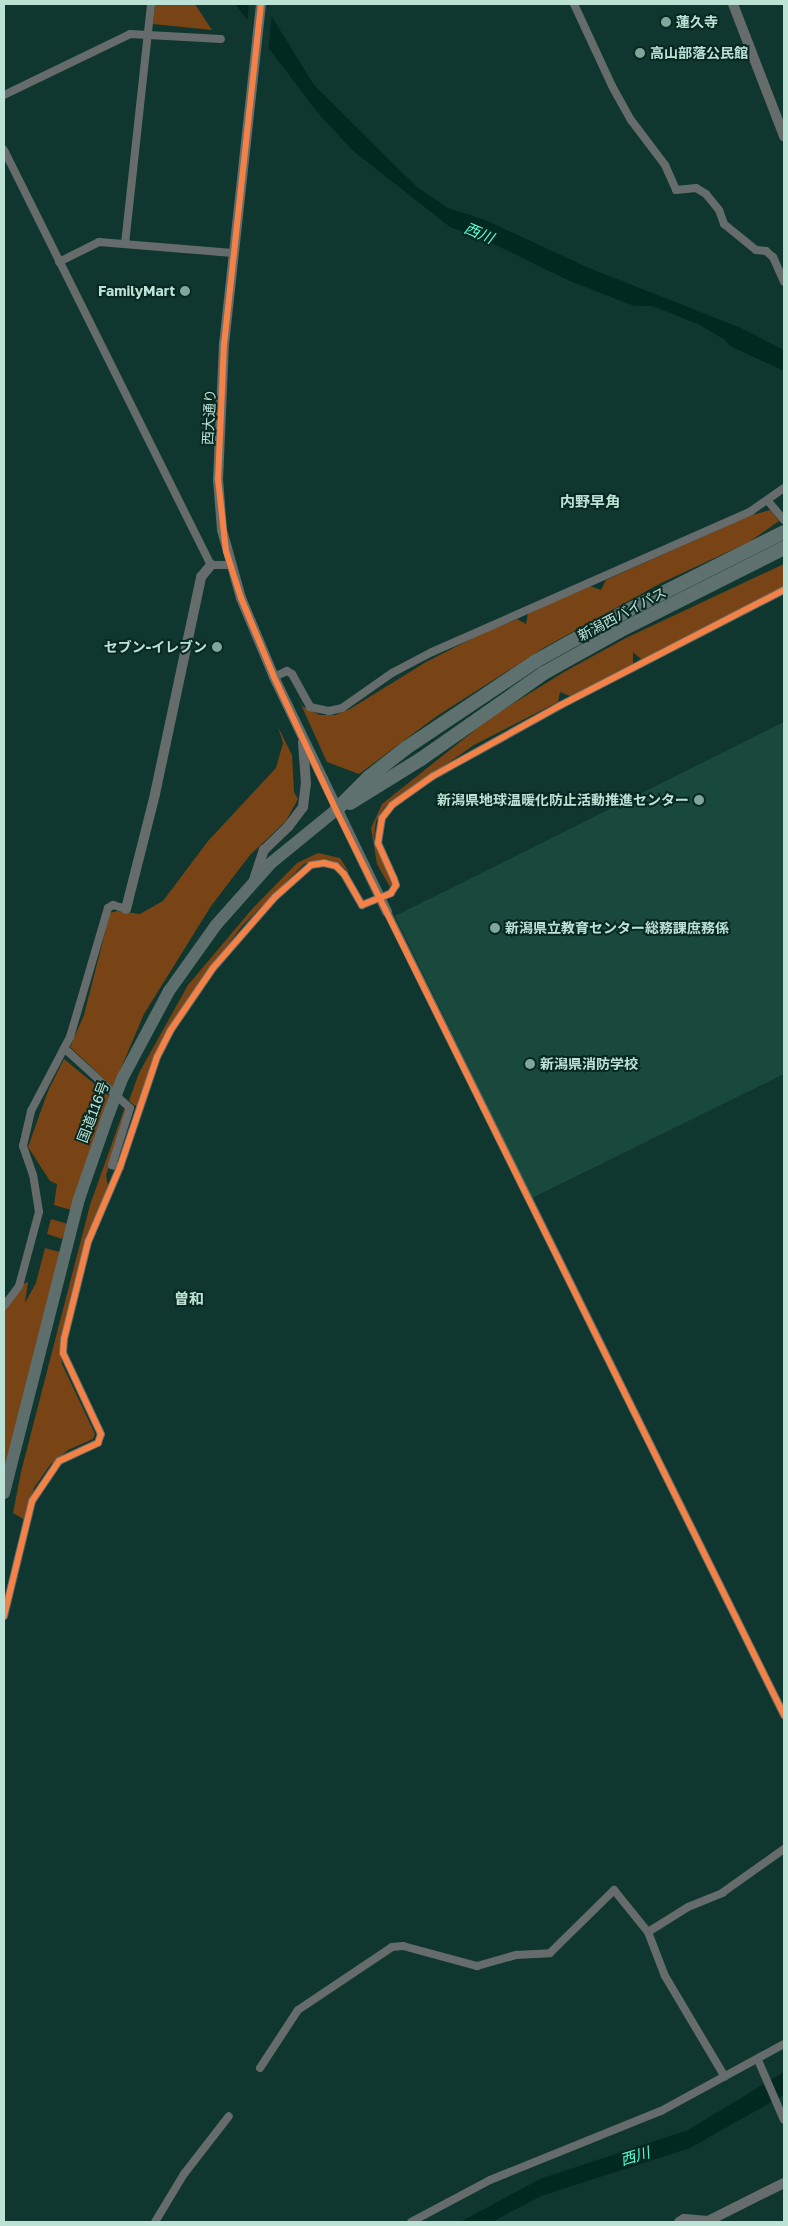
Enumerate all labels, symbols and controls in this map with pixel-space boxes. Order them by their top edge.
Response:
place label: 蓮久寺 [676,14,718,30]
marker: 蓮久寺 [660,16,672,28]
place label: 高山部落公民館 [650,45,748,61]
marker: 高山部落公民館 [634,47,646,59]
water label: 西川 [462,219,496,247]
place label: FamilyMart [98,283,175,299]
marker: FamilyMart [179,285,191,297]
street label: 西大通り [199,389,219,445]
district label: 内野早角 [560,493,620,511]
street label: 新潟西バイパス [575,584,669,644]
place label: セブン-イレブン [104,639,207,655]
marker: セブン-イレブン [211,641,223,653]
place label: 新潟県地球温暖化防止活動推進センター [437,792,689,808]
marker: 新潟県地球温暖化防止活動推進センター [693,794,705,806]
place label: 新潟県立教育センター総務課庶務係 [505,920,729,936]
marker: 新潟県立教育センター総務課庶務係 [489,922,501,934]
place label: 新潟県消防学校 [540,1056,638,1072]
marker: 新潟県消防学校 [524,1058,536,1070]
street label: 国道116号 [74,1079,112,1145]
district label: 曽和 [174,1290,204,1308]
water label: 西川 [618,2143,652,2169]

